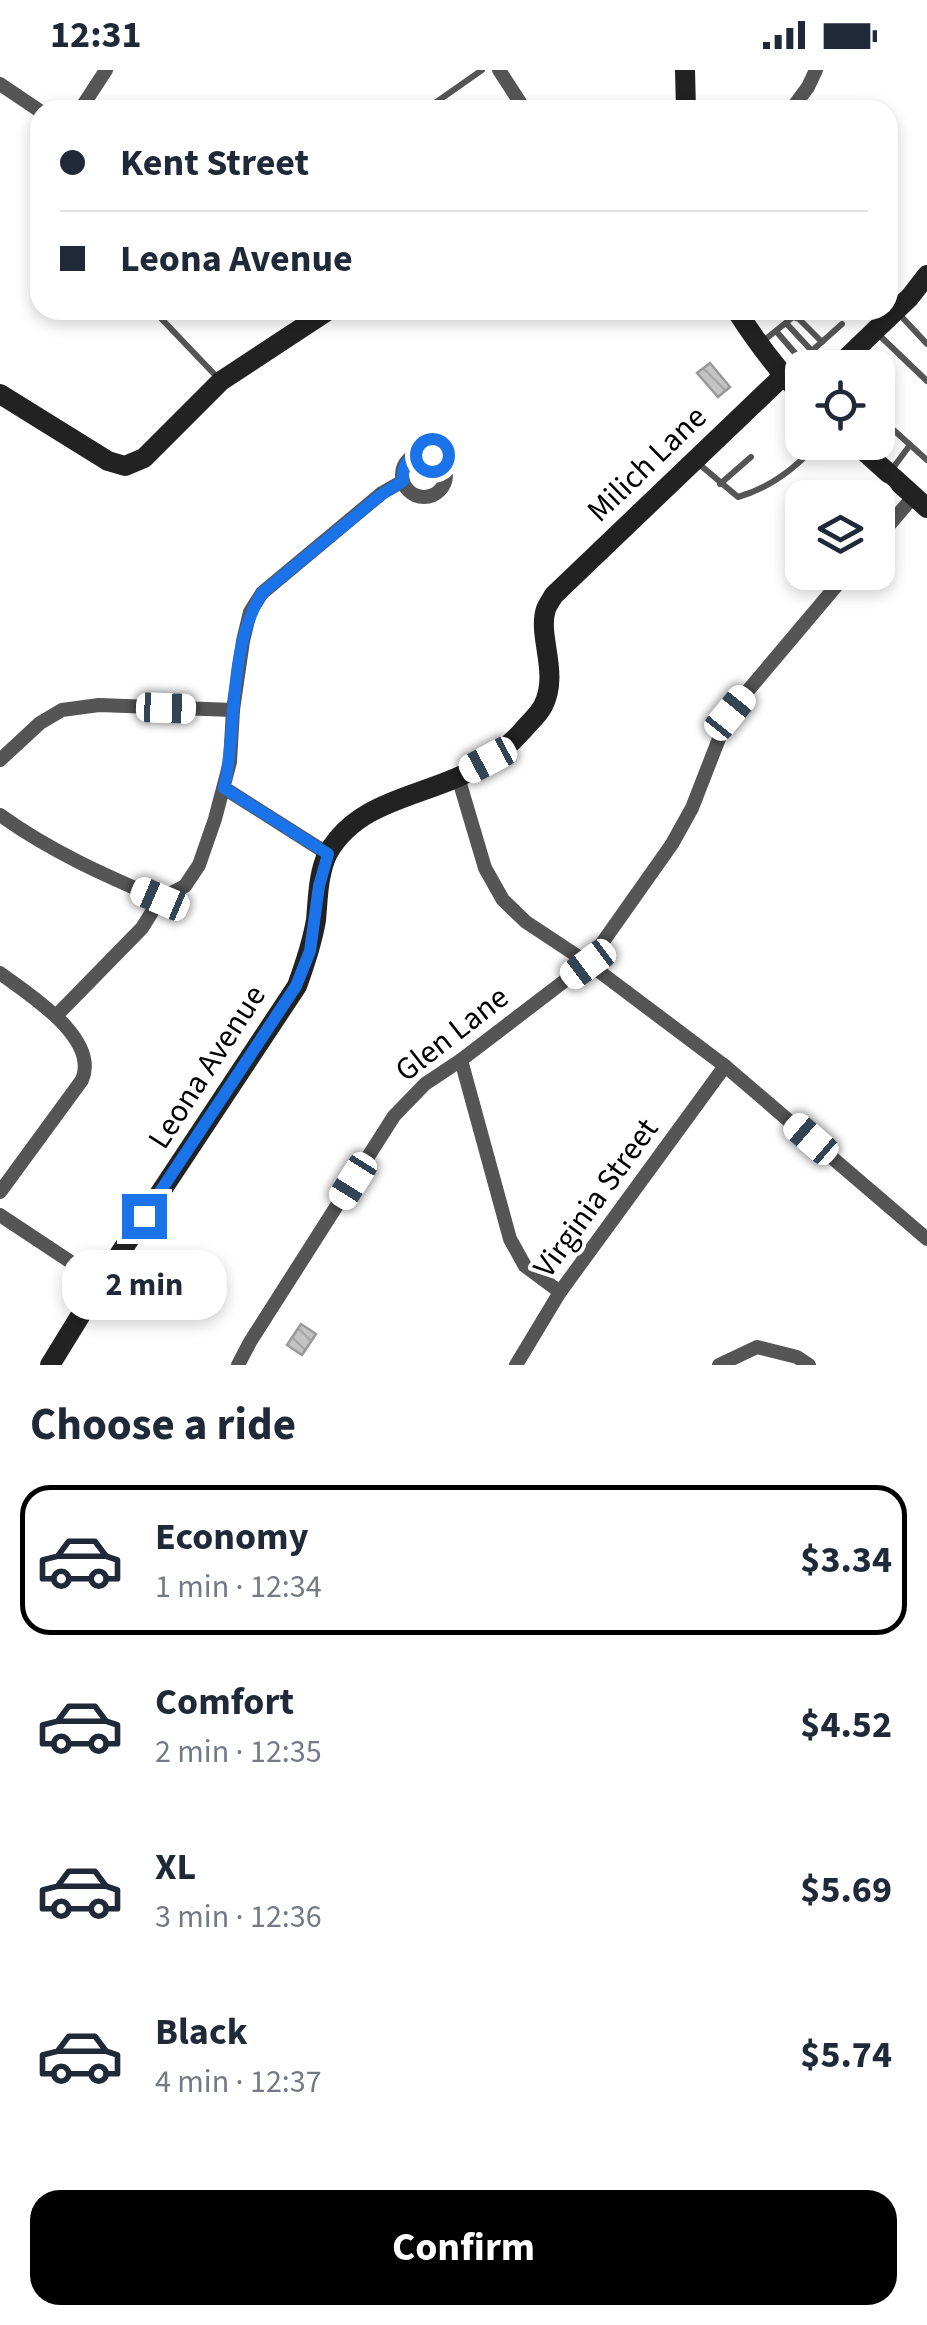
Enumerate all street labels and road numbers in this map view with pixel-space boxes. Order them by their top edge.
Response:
street label: Milich Lane [577,395,717,533]
street label: Glen Lane [386,975,518,1093]
street label: Leona Avenue [137,976,277,1158]
street label: Virginia Street [522,1109,670,1287]

